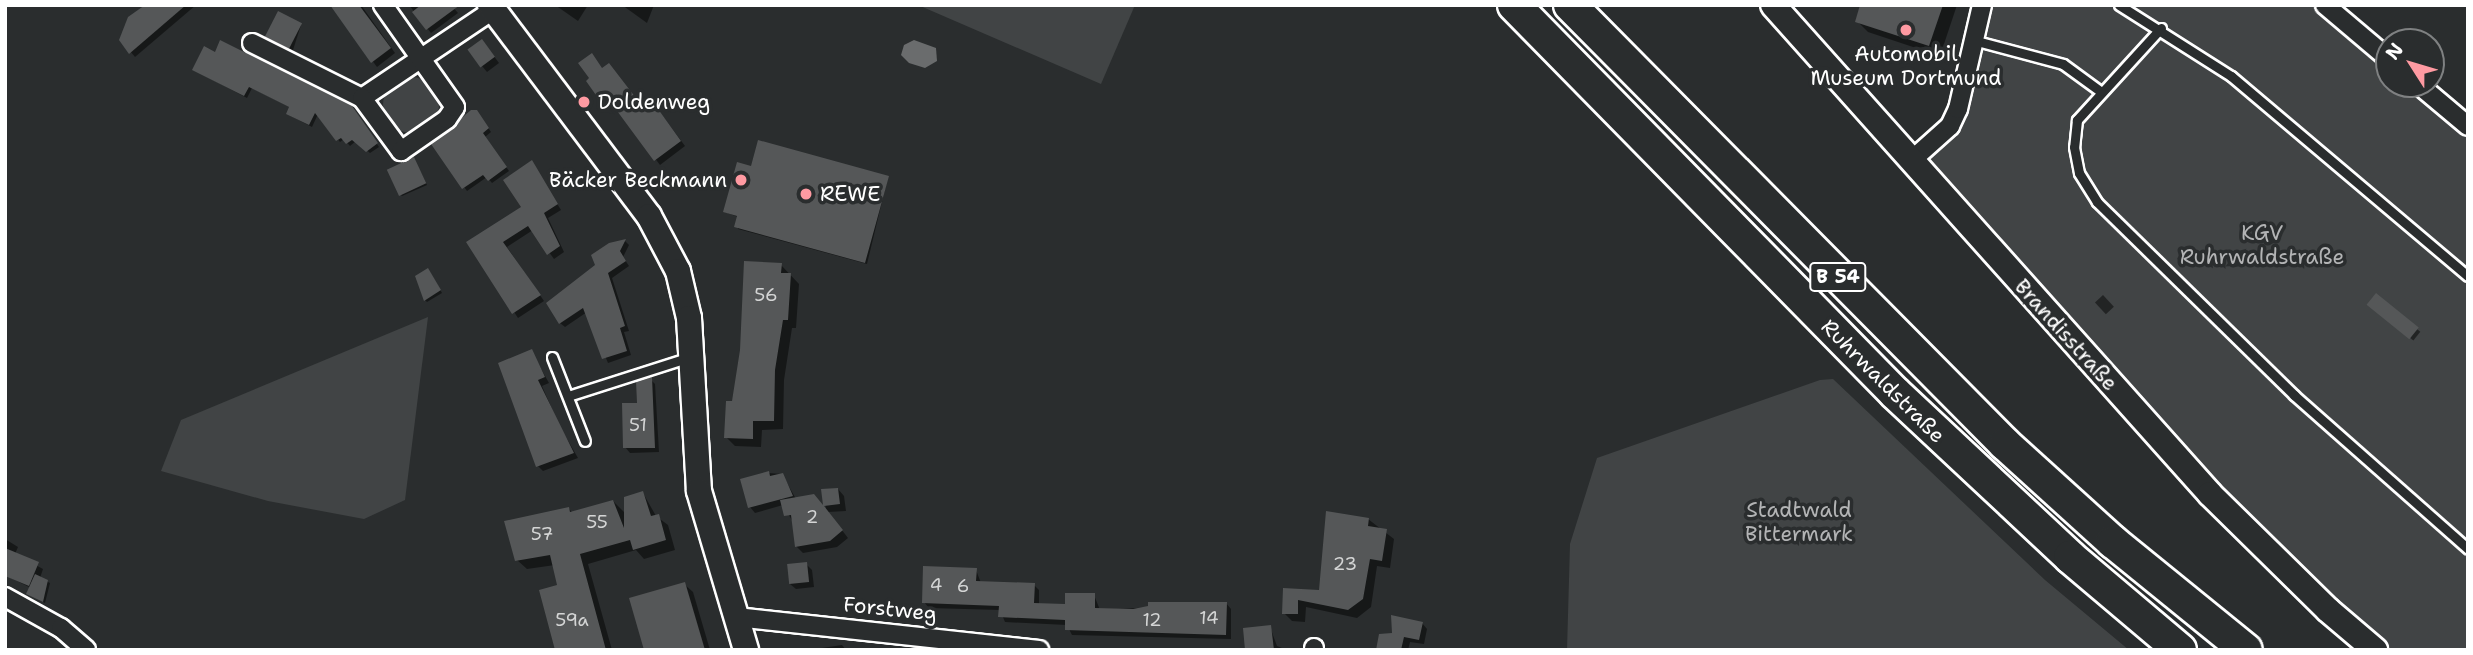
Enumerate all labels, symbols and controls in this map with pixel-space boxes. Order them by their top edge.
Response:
marker: Automobil Museum Dortmund [1898,22,1914,38]
north arrow [2375,28,2445,98]
text: N [2380,38,2409,65]
place label: Automobil Museum Dortmund [1810,41,2002,91]
place label: Doldenweg [598,89,710,115]
marker: Doldenweg [576,94,592,110]
place label: Bäcker Beckmann [549,167,727,193]
marker: Bäcker Beckmann [733,172,749,188]
place label: REWE [820,181,880,207]
marker: REWE [798,186,814,202]
park label: KGV Ruhrwaldstraße [2180,220,2344,270]
road number: B 54 [1808,262,1868,292]
street label: Brandisstraße [2009,274,2123,396]
house number: 56 [754,284,778,306]
street label: Ruhrwaldstraße [1816,314,1950,448]
house number: 51 [629,414,647,436]
park label: Stadtwald Bittermark [1745,497,1853,547]
house number: 2 [806,506,818,528]
house number: 55 [586,511,608,533]
house number: 57 [531,523,553,545]
house number: 23 [1333,553,1357,575]
house number: 4 [930,574,942,596]
house number: 6 [957,575,969,597]
street label: Forstweg [842,592,938,626]
house number: 14 [1199,607,1219,629]
house number: 59a [555,609,589,631]
house number: 12 [1142,609,1162,631]

